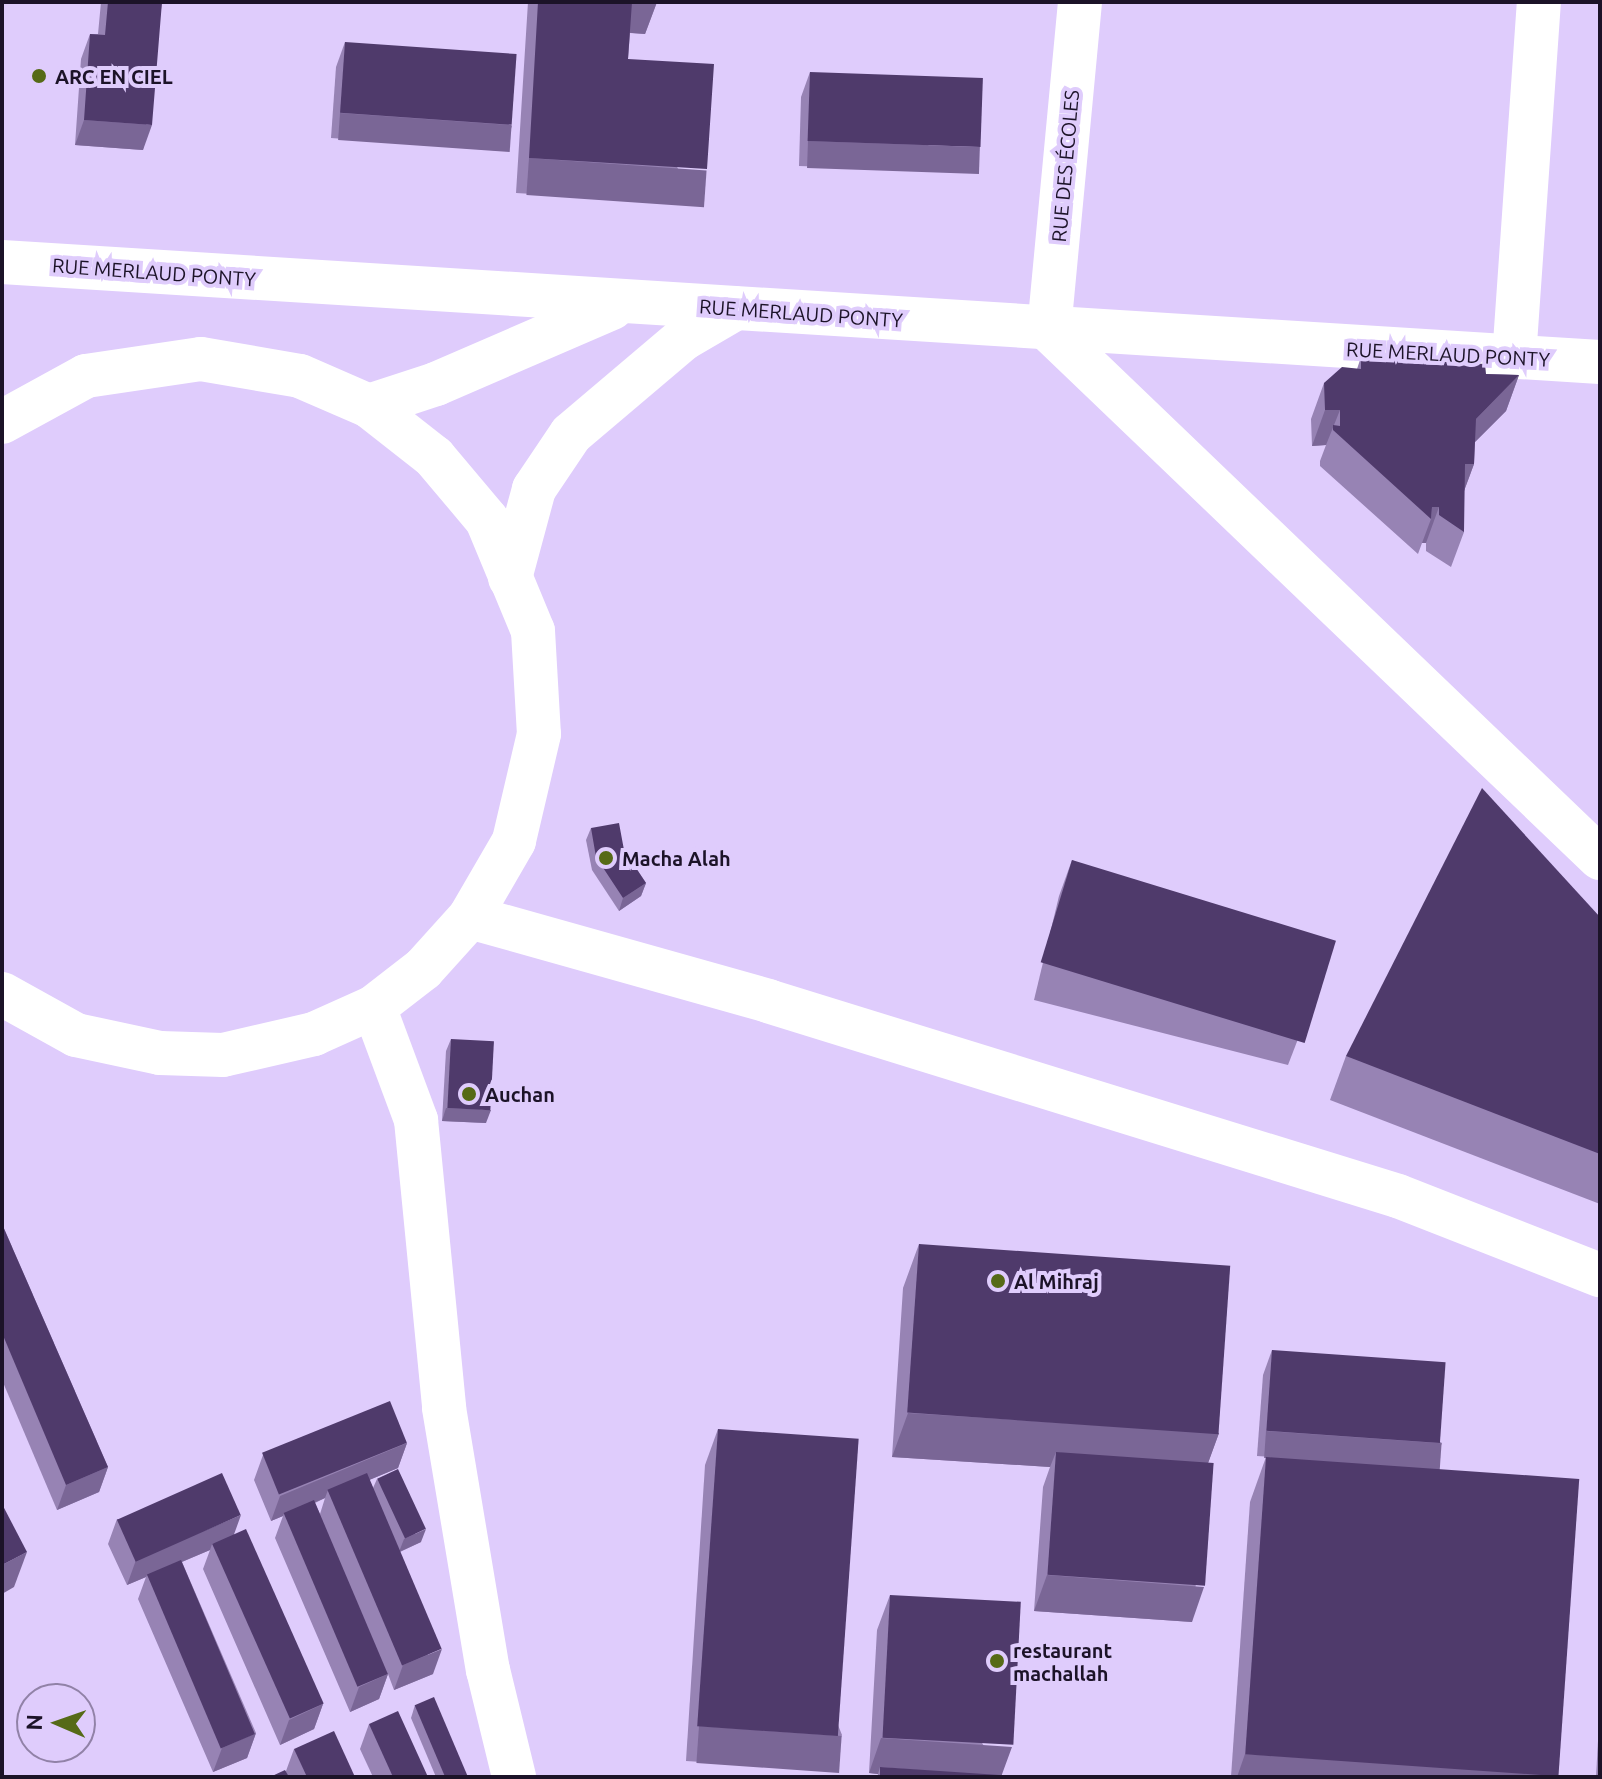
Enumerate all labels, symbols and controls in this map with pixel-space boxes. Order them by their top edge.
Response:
place label: ARC EN CIEL [55,64,173,88]
marker: ARC EN CIEL [30,67,48,85]
street label: RUE DES ÉCOLES [1046,89,1084,243]
street label: RUE MERLAUD PONTY [51,253,257,291]
street label: RUE MERLAUD PONTY [698,294,904,332]
street label: RUE MERLAUD PONTY [1345,337,1551,371]
place label: Macha Alah [622,846,731,870]
marker: Macha Alah [597,849,615,867]
place label: Auchan [485,1082,555,1106]
marker: Auchan [460,1085,478,1103]
place label: Al Mihraj [1014,1269,1099,1293]
marker: Al Mihraj [989,1272,1007,1290]
place label: restaurant machallah [1013,1638,1112,1685]
marker: restaurant machallah [988,1652,1006,1670]
north arrow [16,1683,96,1763]
text: N [21,1714,46,1731]

